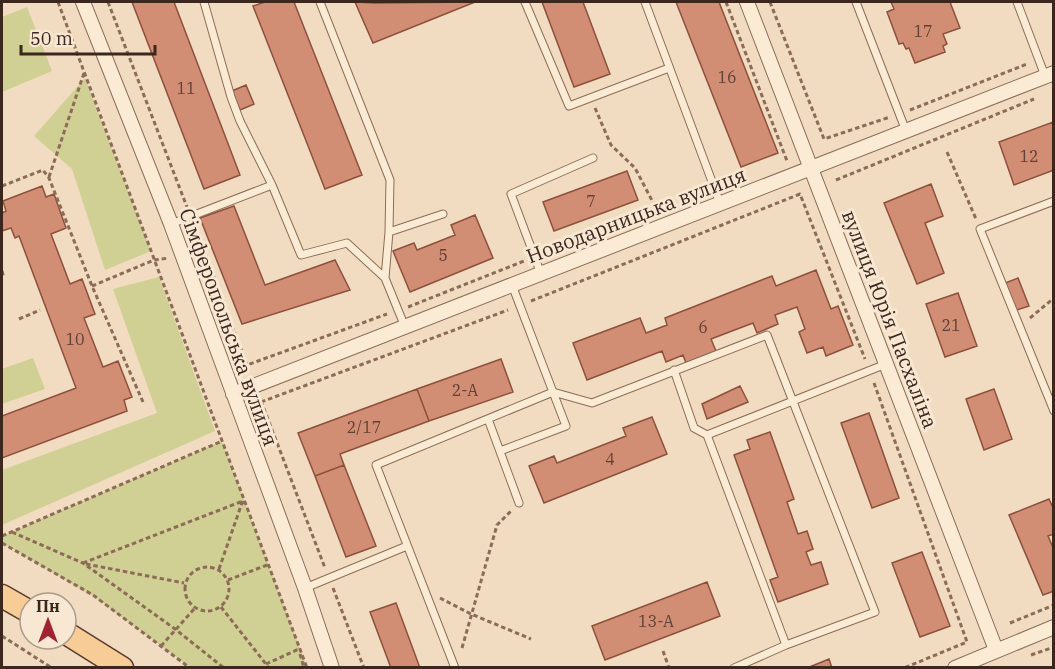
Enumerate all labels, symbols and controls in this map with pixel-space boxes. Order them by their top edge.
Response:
scale bar [21,18,154,56]
house number: 17 [913,21,933,41]
text: 50 m [30,27,73,50]
house number: 16 [717,67,737,87]
house number: 11 [176,78,196,98]
house number: 12 [1019,146,1039,166]
street label: Новодарницька вулиця [522,161,750,269]
house number: 7 [586,191,596,211]
street label: Сімферопольська вулиця [173,204,285,450]
street label: вулиця Юрія Пасхаліна [836,206,944,432]
house number: 5 [438,245,448,265]
house number: 21 [941,315,961,335]
house number: 6 [698,317,708,337]
house number: 10 [65,329,85,349]
house number: 2-А [452,380,478,400]
house number: 2/17 [347,417,381,437]
house number: 4 [605,449,615,469]
north arrow [18,591,78,651]
text: Пн [36,596,60,616]
house number: 13-А [638,611,674,631]

